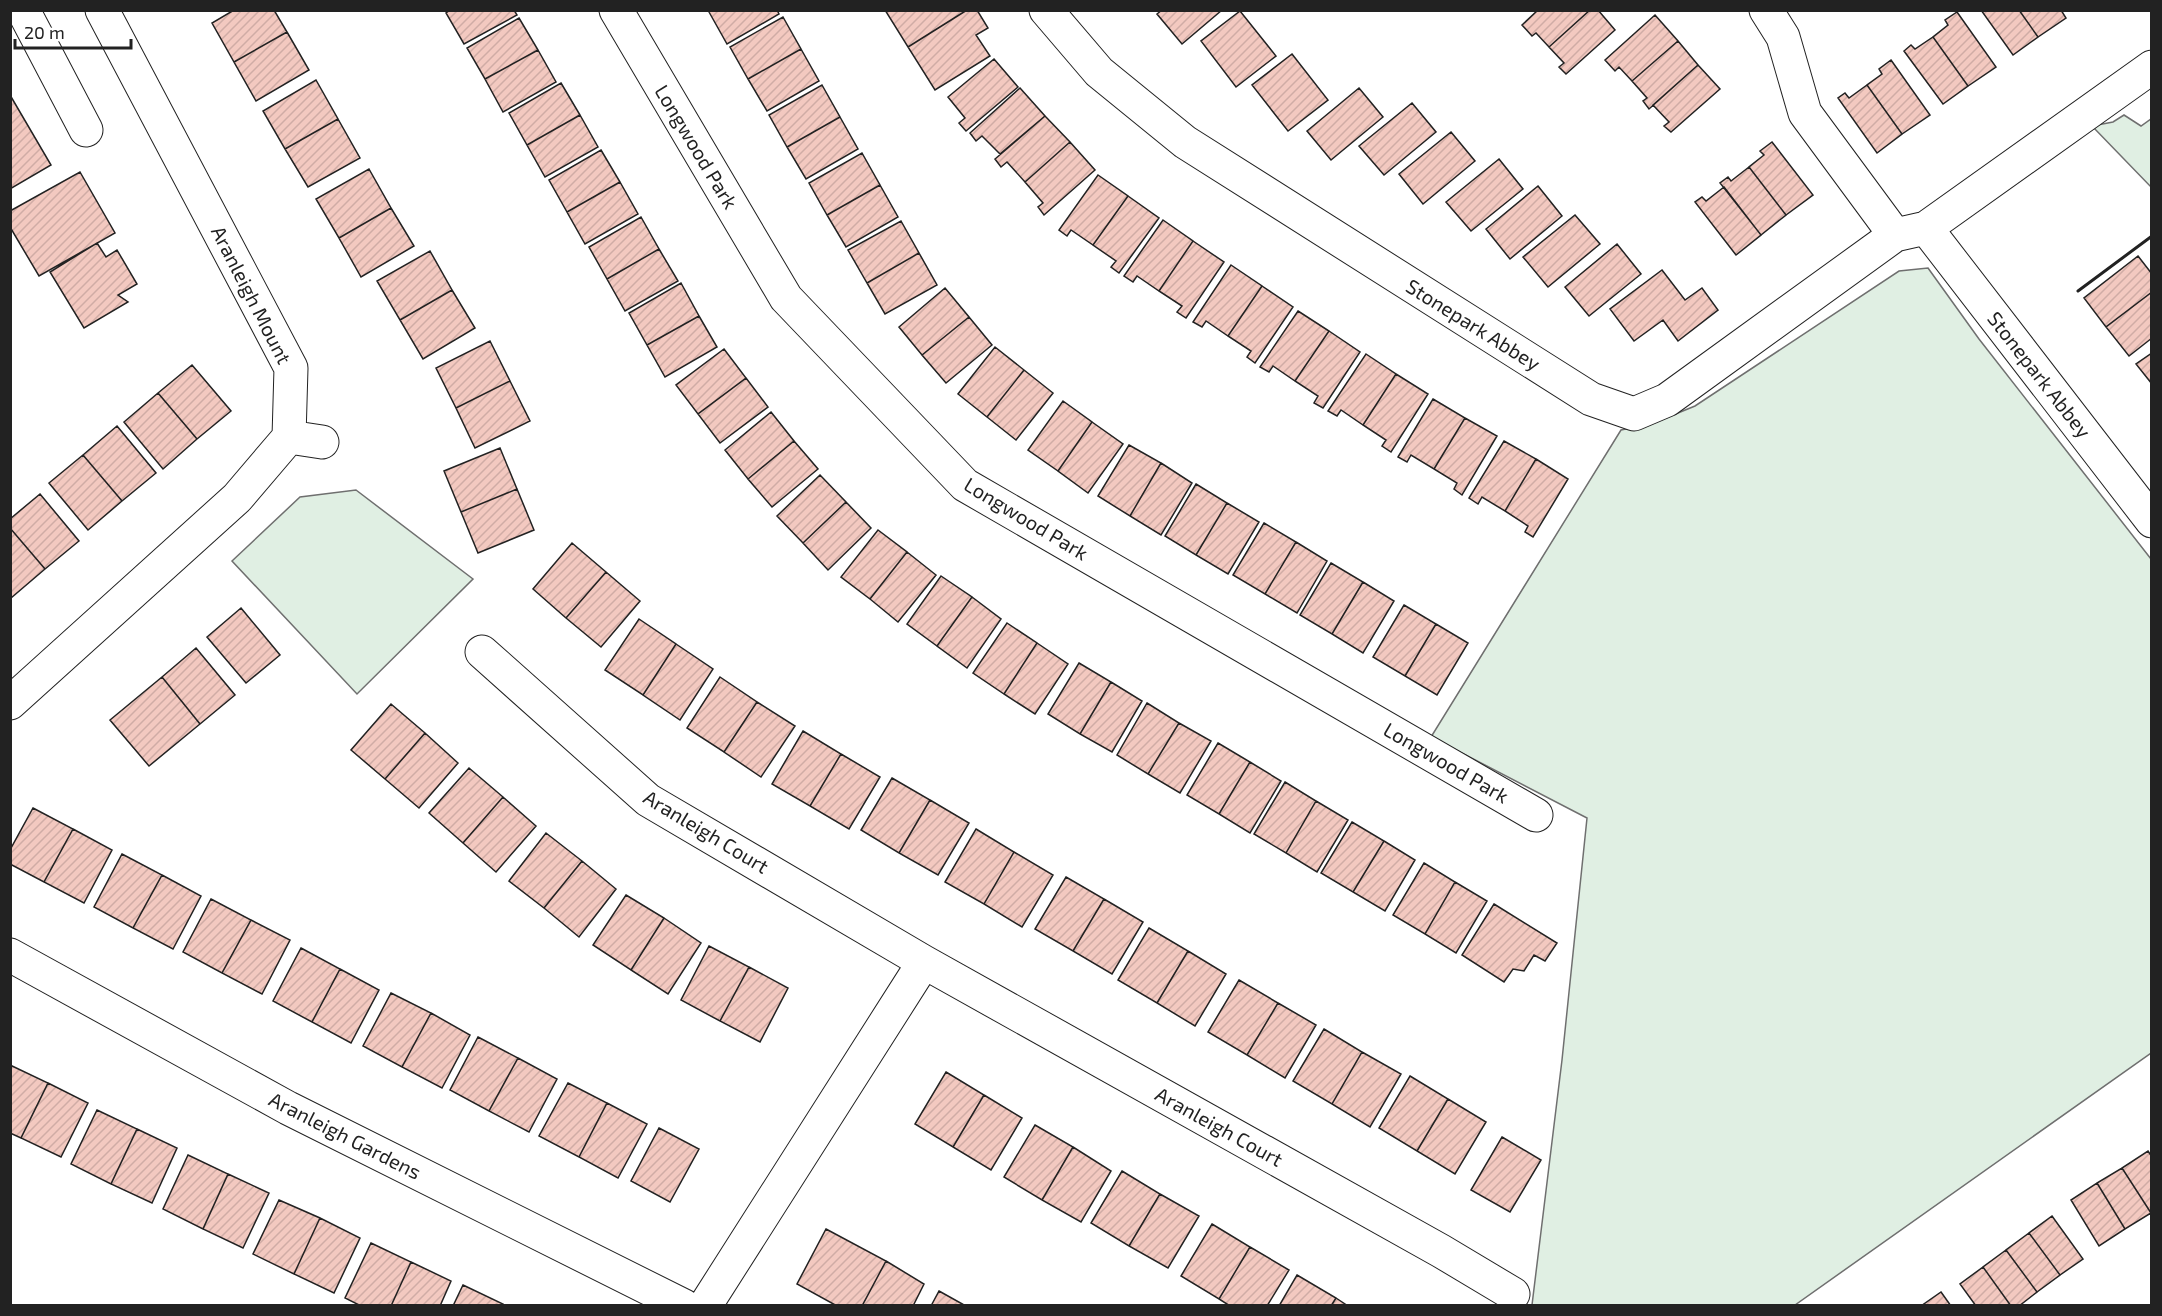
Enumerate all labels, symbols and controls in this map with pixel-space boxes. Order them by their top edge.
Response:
scale bar [15,12,130,50]
text: 20 m [24,21,65,43]
street label: Longwood Park [650,80,743,213]
street label: Aranleigh Mount [207,222,297,368]
street label: Stonepark Abbey [1402,273,1545,375]
street label: Stonepark Abbey [1983,307,2097,443]
street label: Longwood Park [960,472,1093,565]
street label: Longwood Park [1380,717,1513,808]
street label: Aranleigh Court [640,784,774,878]
street label: Aranleigh Court [1152,1081,1288,1171]
street label: Aranleigh Gardens [265,1086,425,1184]

